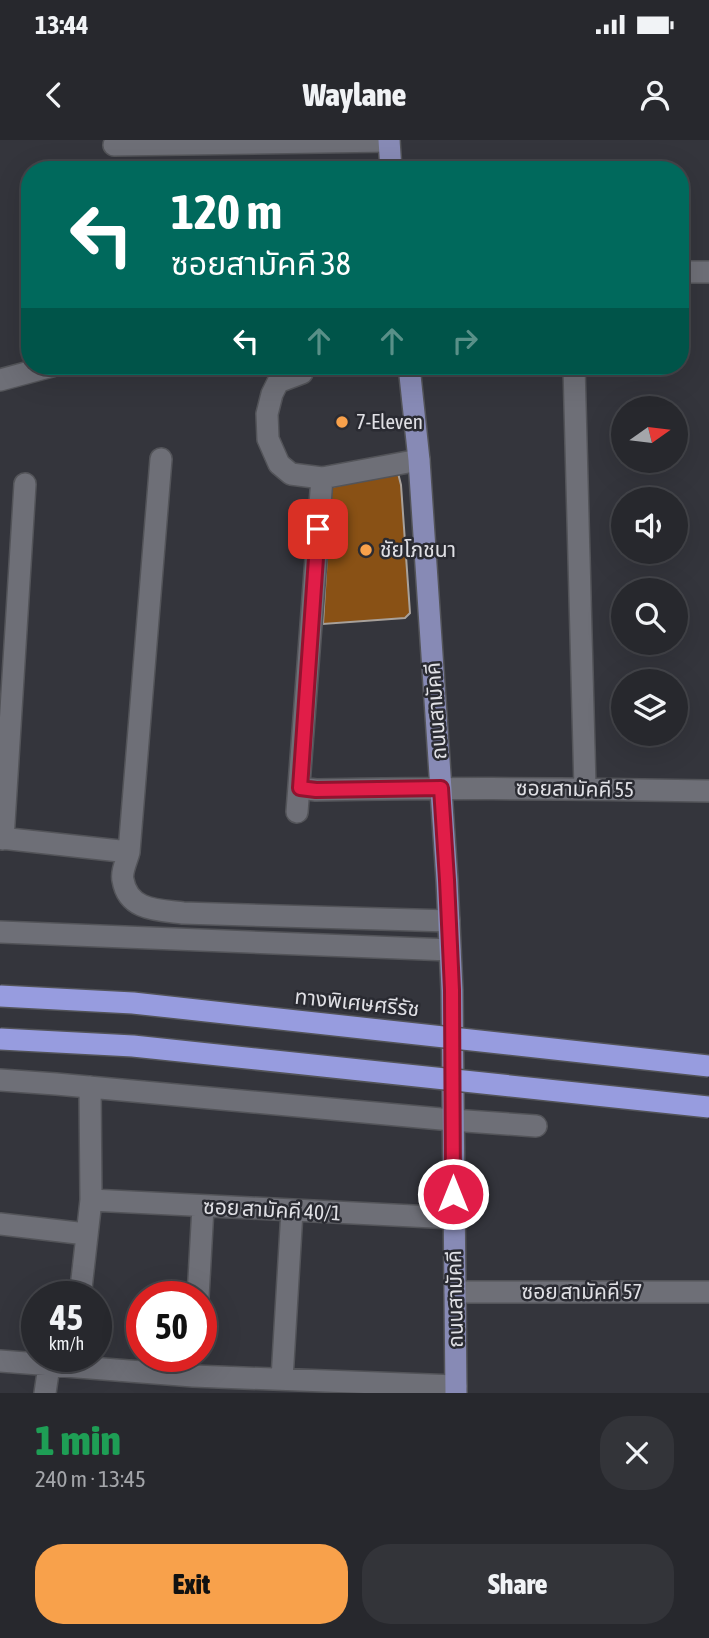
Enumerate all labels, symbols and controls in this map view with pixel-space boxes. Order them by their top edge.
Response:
text: 13:44 [35,10,89,40]
icon: back [35,76,73,114]
text: Waylane [303,76,406,113]
icon: person [636,76,674,114]
text: 120 m [171,183,282,239]
icon: left [56,189,147,280]
text: ซอยสามัคคี 38 [171,245,351,282]
icon: left [227,322,265,360]
icon: ahead [300,322,338,360]
icon: ahead [373,322,411,360]
icon: right [446,322,484,360]
north arrow [611,396,688,472]
map controls [611,396,688,746]
place label: 7-Eleven [356,409,423,433]
marker: 7-Eleven [334,414,350,430]
button: sound [611,487,688,564]
pin [288,499,348,559]
icon: arrive [299,510,337,548]
place label: ชัยโภชนา [380,537,456,561]
marker: ชัยโภชนา [358,542,374,558]
button: search [611,578,688,655]
street label: ถนนสามัคคี [420,662,450,761]
button: layers [611,669,688,746]
street label: ซอยสามัคคี 55 [516,775,634,801]
street label: ทางพิเศษศรีรัช [294,984,421,1020]
position arrow [416,1157,490,1231]
street label: ซอย สามัคคี 40/1 [203,1193,342,1225]
street label: ถนนสามัคคี [441,1250,467,1348]
street label: ซอย สามัคคี 57 [522,1279,642,1303]
speed limit sign: 50 [126,1281,217,1372]
text: 45 [50,1297,83,1337]
text: km/h [49,1333,84,1354]
text: 1 min [35,1416,121,1464]
button: close [600,1416,674,1490]
text: 240 m · 13:45 [35,1466,146,1492]
button: Exit [35,1544,348,1624]
button: Share [362,1544,674,1624]

